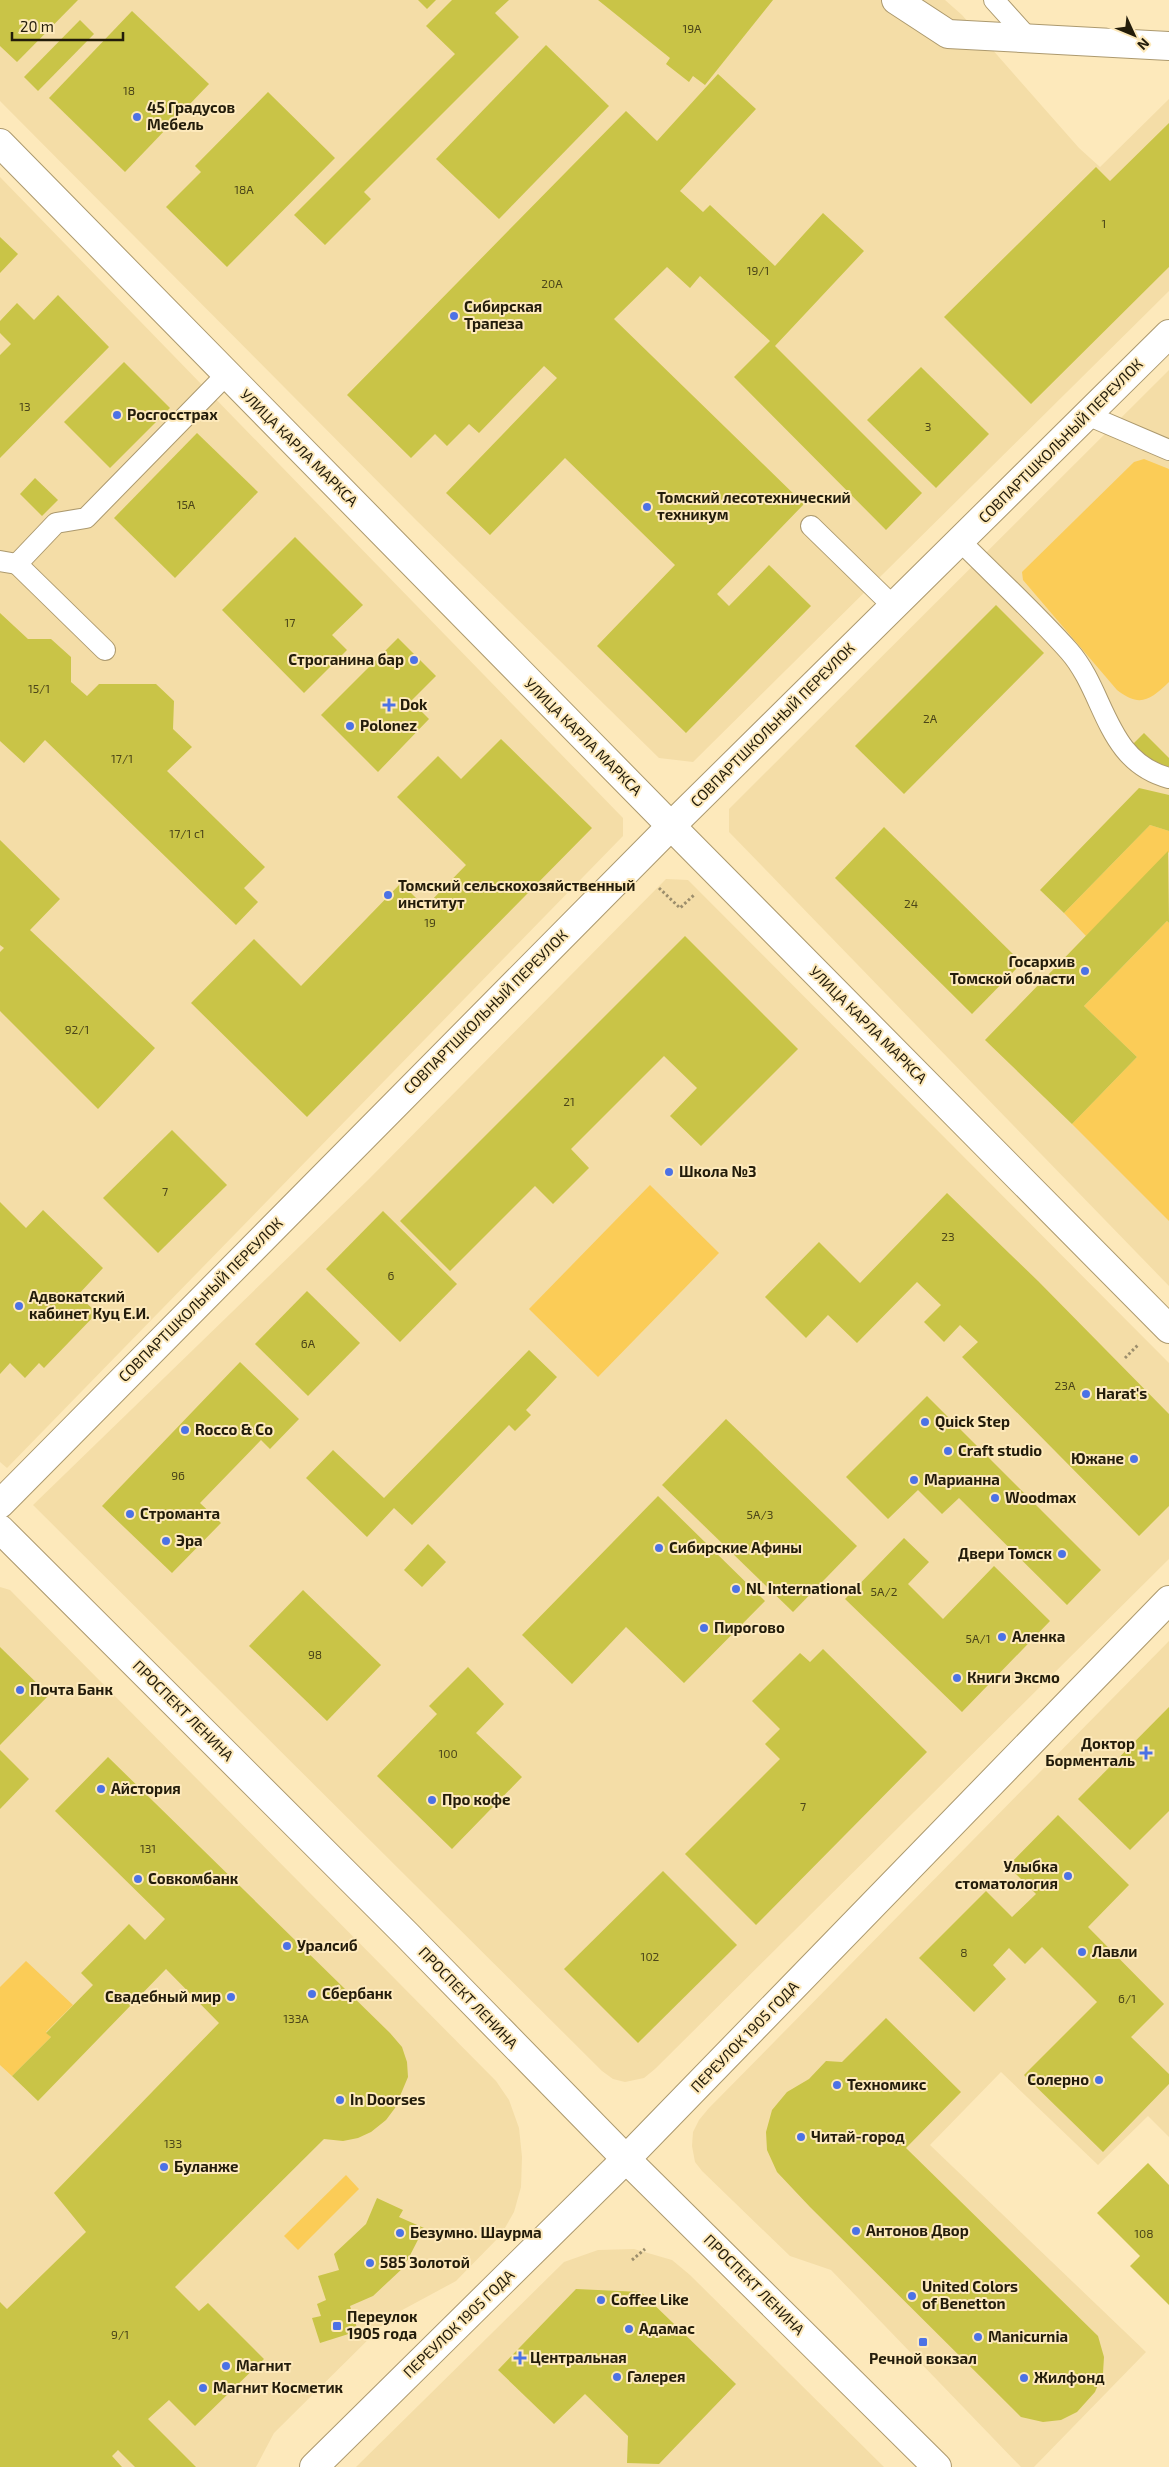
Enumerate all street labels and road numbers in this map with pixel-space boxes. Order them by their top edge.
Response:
street label: СОВПАРТШКОЛЬНЫЙ ПЕРЕУЛОК [974,354,1146,526]
street label: УЛИЦА КАРЛА МАРКСА [237,385,363,510]
street label: СОВПАРТШКОЛЬНЫЙ ПЕРЕУЛОК [686,638,858,810]
street label: УЛИЦА КАРЛА МАРКСА [521,674,647,799]
street label: СОВПАРТШКОЛЬНЫЙ ПЕРЕУЛОК [399,925,571,1097]
street label: УЛИЦА КАРЛА МАРКСА [806,962,932,1087]
street label: СОВПАРТШКОЛЬНЫЙ ПЕРЕУЛОК [114,1213,286,1385]
street label: ПРОСПЕКТ ЛЕНИНА [130,1656,238,1765]
street label: ПРОСПЕКТ ЛЕНИНА [415,1943,522,2053]
street label: ПЕРЕУЛОК 1905 ГОДА [687,1976,802,2096]
street label: ПРОСПЕКТ ЛЕНИНА [701,2230,809,2339]
street label: ПЕРЕУЛОК 1905 ГОДА [399,2265,518,2381]

